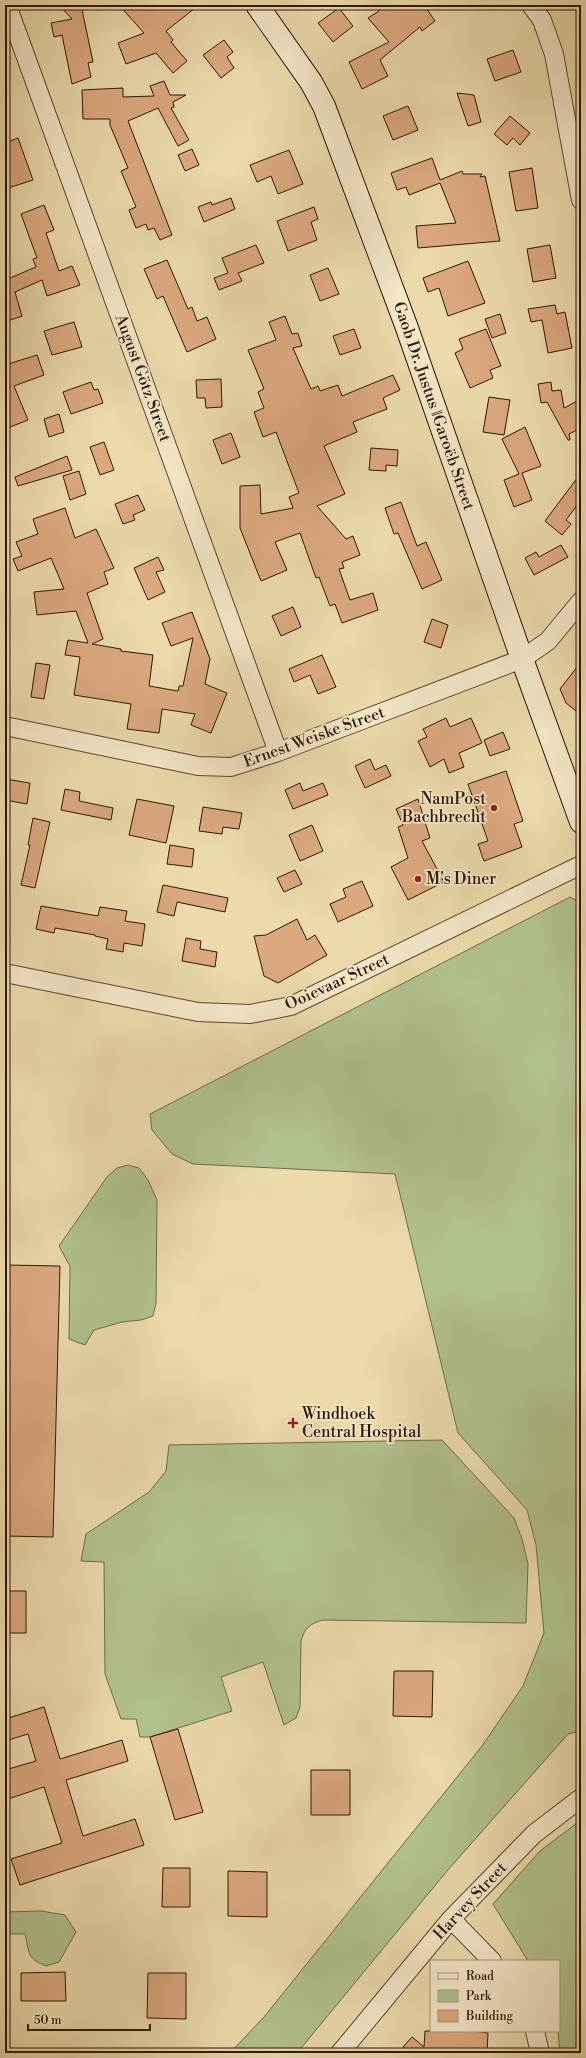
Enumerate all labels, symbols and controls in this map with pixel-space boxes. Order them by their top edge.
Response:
street label: Gaob Dr. Justus ǁGaroëb Street [389,299,479,513]
street label: August Götz Street [110,311,175,445]
street label: Ernest Weiske Street [241,702,388,772]
place label: NamPost Bachbrecht [401,789,486,827]
marker: NamPost Bachbrecht [489,803,499,813]
place label: M's Diner [426,869,496,889]
marker: M's Diner [413,874,423,884]
street label: Ooievaar Street [282,949,393,1015]
place label: Windhoek Central Hospital [301,1404,421,1442]
marker: Windhoek Central Hospital [287,1417,299,1429]
street label: Harvey Street [429,1858,511,1944]
legend [430,1960,560,2032]
text: Road [466,1969,494,1984]
text: Park [466,1989,492,2004]
scale bar [28,2006,150,2032]
text: Building [465,2009,514,2024]
text: 50 m [34,2013,62,2028]

